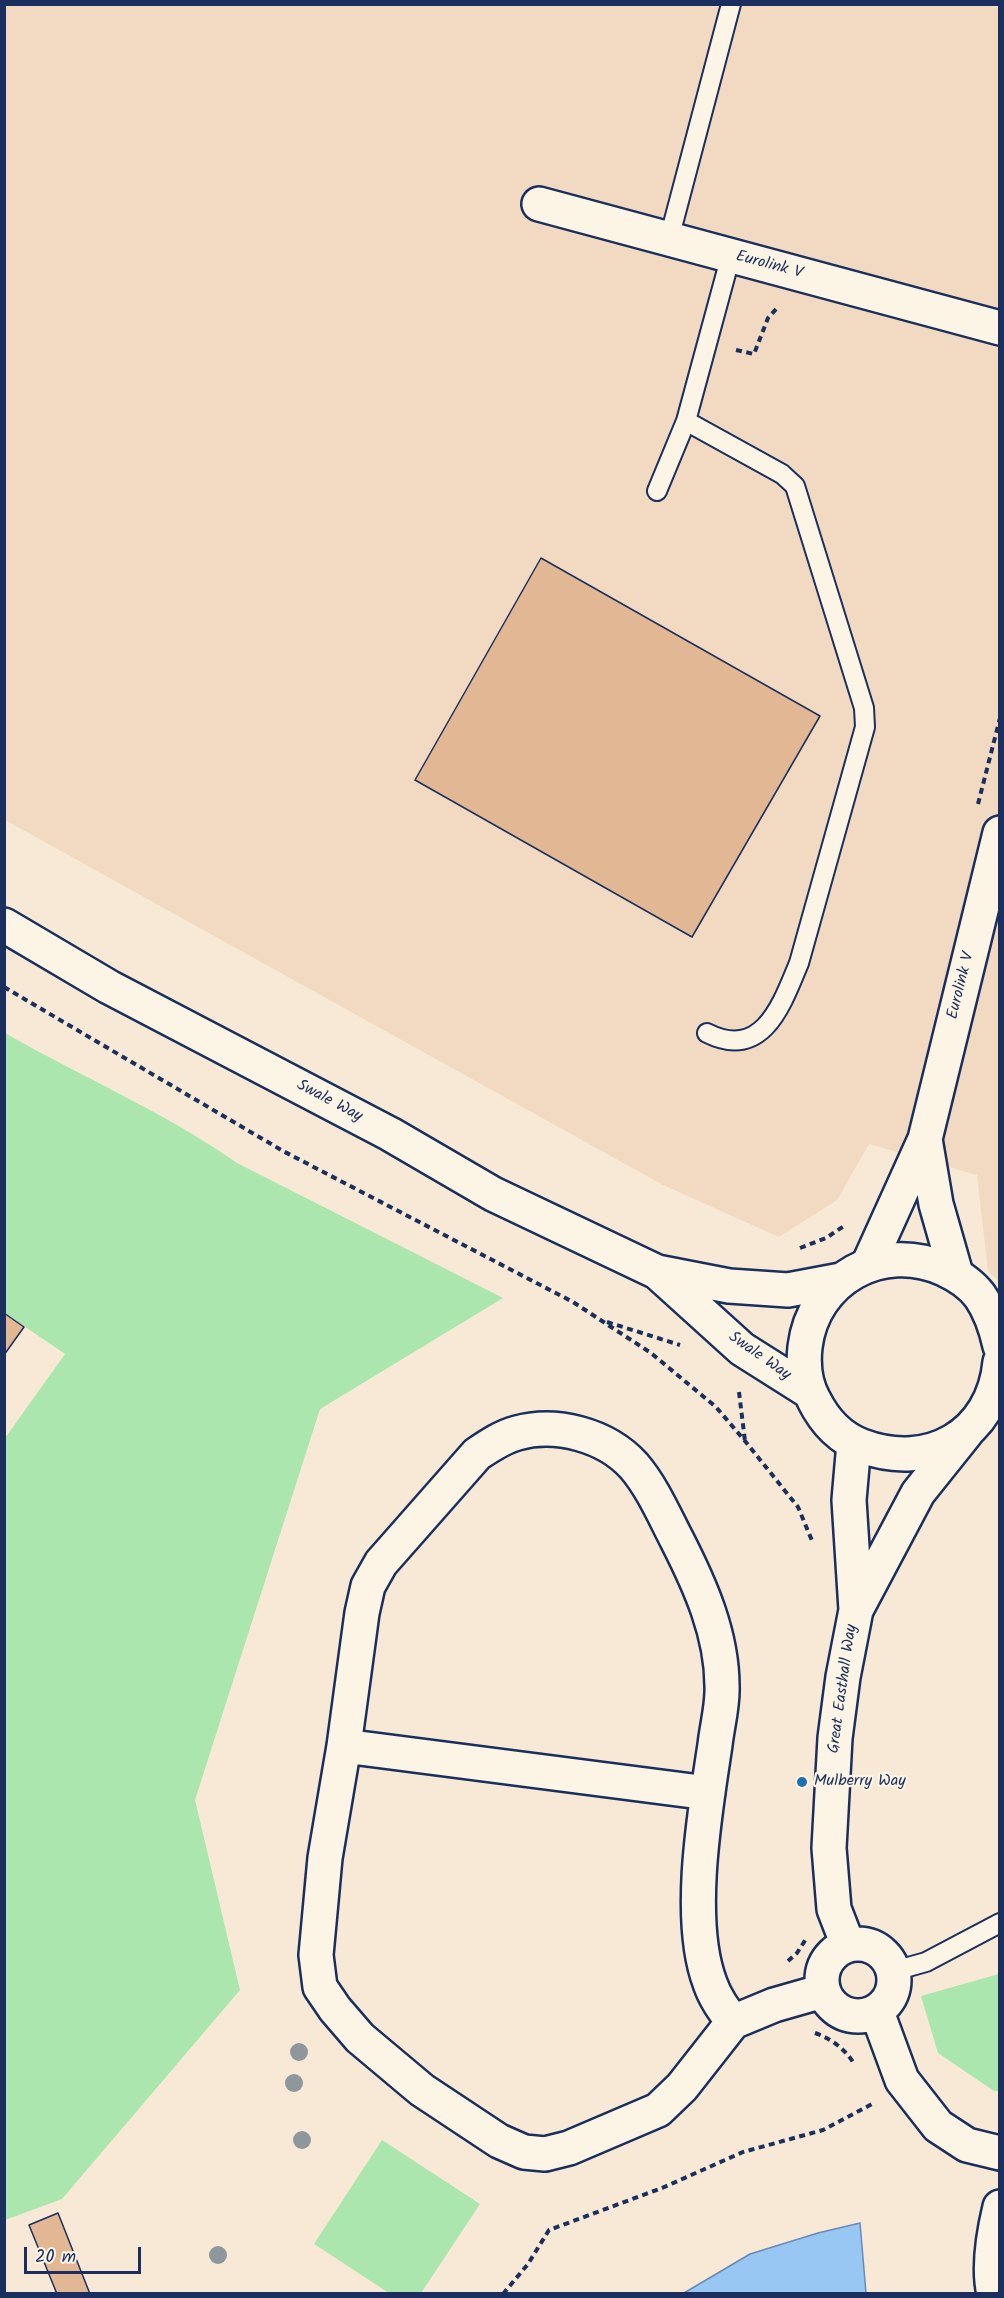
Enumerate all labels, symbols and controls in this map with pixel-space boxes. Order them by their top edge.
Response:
street label: Eurolink V [734,248,804,284]
street label: Eurolink V [944,951,980,1021]
street label: Swale Way [293,1077,365,1127]
street label: Swale Way [724,1329,794,1385]
street label: Great Easthall Way [825,1623,863,1755]
place label: Mulberry Way [814,1772,906,1792]
marker: Mulberry Way [795,1775,809,1789]
scale bar [27,2235,144,2273]
text: 20 m [35,2243,76,2272]

